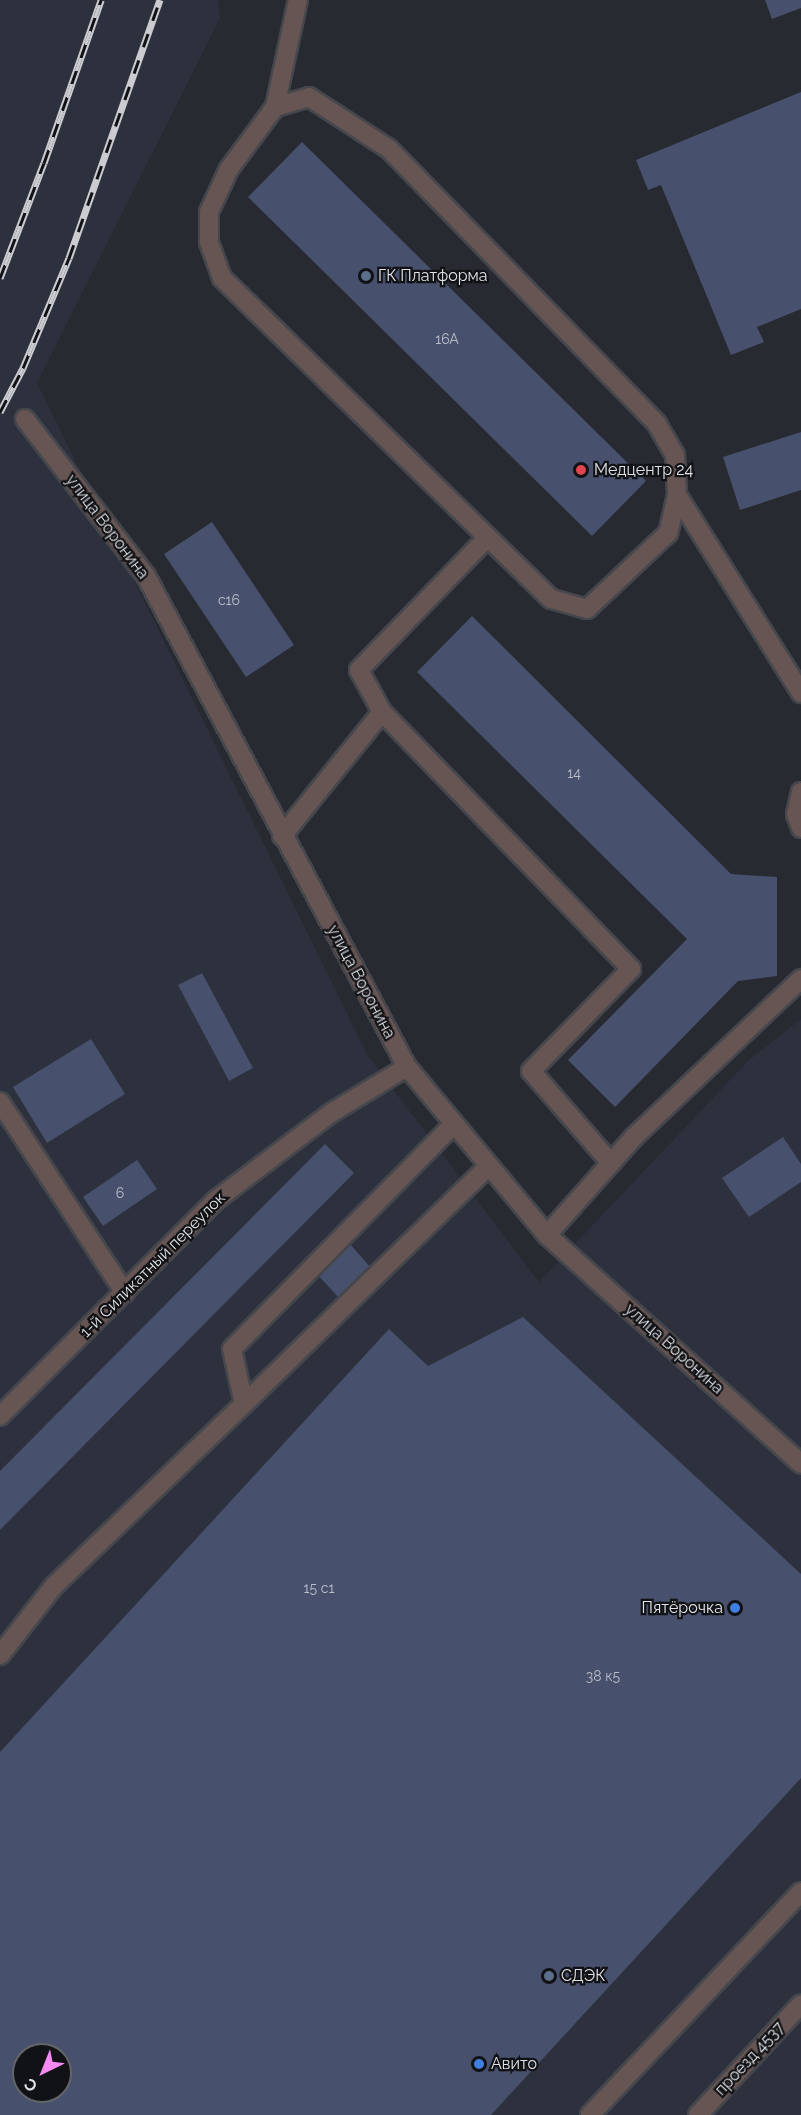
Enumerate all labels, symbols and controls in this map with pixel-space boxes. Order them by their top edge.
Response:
place label: ГК Платформа [378,266,488,286]
marker: ГК Платформа [359,269,373,283]
house number: 16А [435,331,459,347]
place label: Медцентр 24 [594,460,693,480]
marker: Медцентр 24 [572,461,590,479]
street label: улица Воронина [61,471,153,583]
house number: с16 [218,592,240,608]
house number: 14 [567,765,581,781]
street label: улица Воронина [323,922,399,1042]
house number: 6 [116,1185,124,1201]
street label: 1-й Силикатный переулок [76,1188,230,1342]
street label: улица Воронина [621,1300,727,1398]
house number: 15 с1 [304,1580,334,1596]
place label: Пятёрочка [642,1598,723,1618]
marker: Пятёрочка [728,1601,742,1615]
house number: 38 к5 [586,1668,620,1684]
place label: СДЭК [561,1966,605,1986]
marker: СДЭК [542,1969,556,1983]
street label: проезд 4537 [711,2018,789,2100]
north arrow [12,2043,72,2103]
place label: Авито [491,2054,537,2074]
marker: Авито [472,2057,486,2071]
text: С [20,2074,41,2096]

